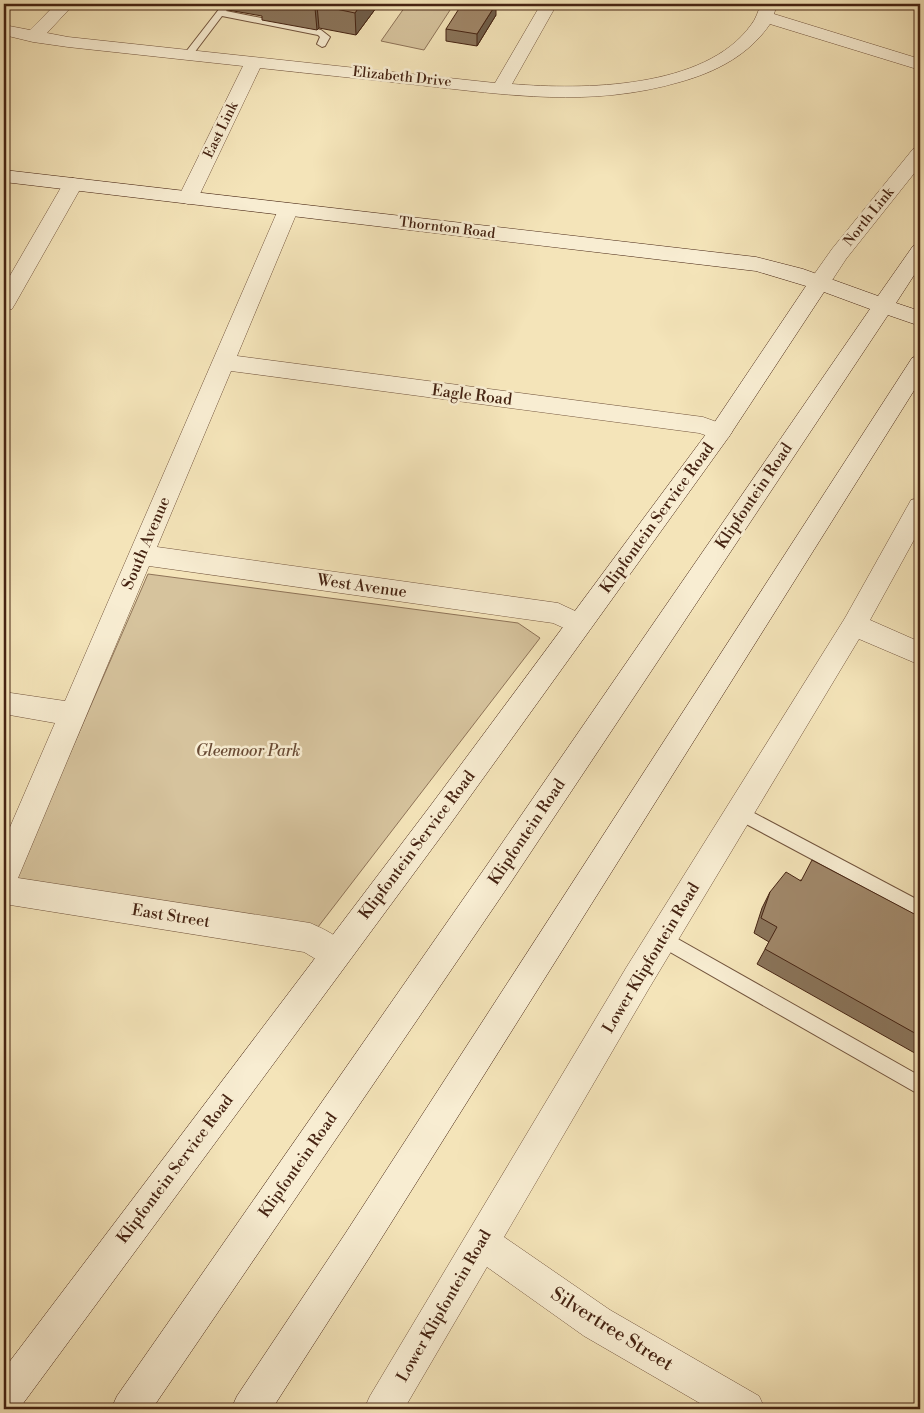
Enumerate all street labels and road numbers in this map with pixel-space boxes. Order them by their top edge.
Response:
street label: Elizabeth Drive [352,63,452,91]
street label: East Link [200,98,243,161]
street label: North Link [840,183,899,250]
street label: Thornton Road [398,213,496,243]
street label: Eagle Road [431,380,513,410]
street label: Klipfontein Service Road [596,439,718,597]
street label: Klipfontein Road [711,439,797,553]
street label: South Avenue [118,494,174,592]
street label: West Avenue [315,570,408,602]
street label: Klipfontein Service Road [355,767,479,923]
street label: Klipfontein Road [484,775,570,889]
street label: Lower Klipfontein Road [598,879,704,1037]
street label: East Street [131,900,212,932]
street label: Klipfontein Service Road [113,1091,237,1247]
street label: Klipfontein Road [254,1109,342,1221]
street label: Lower Klipfontein Road [392,1226,496,1386]
street label: Silvertree Street [546,1282,678,1376]

